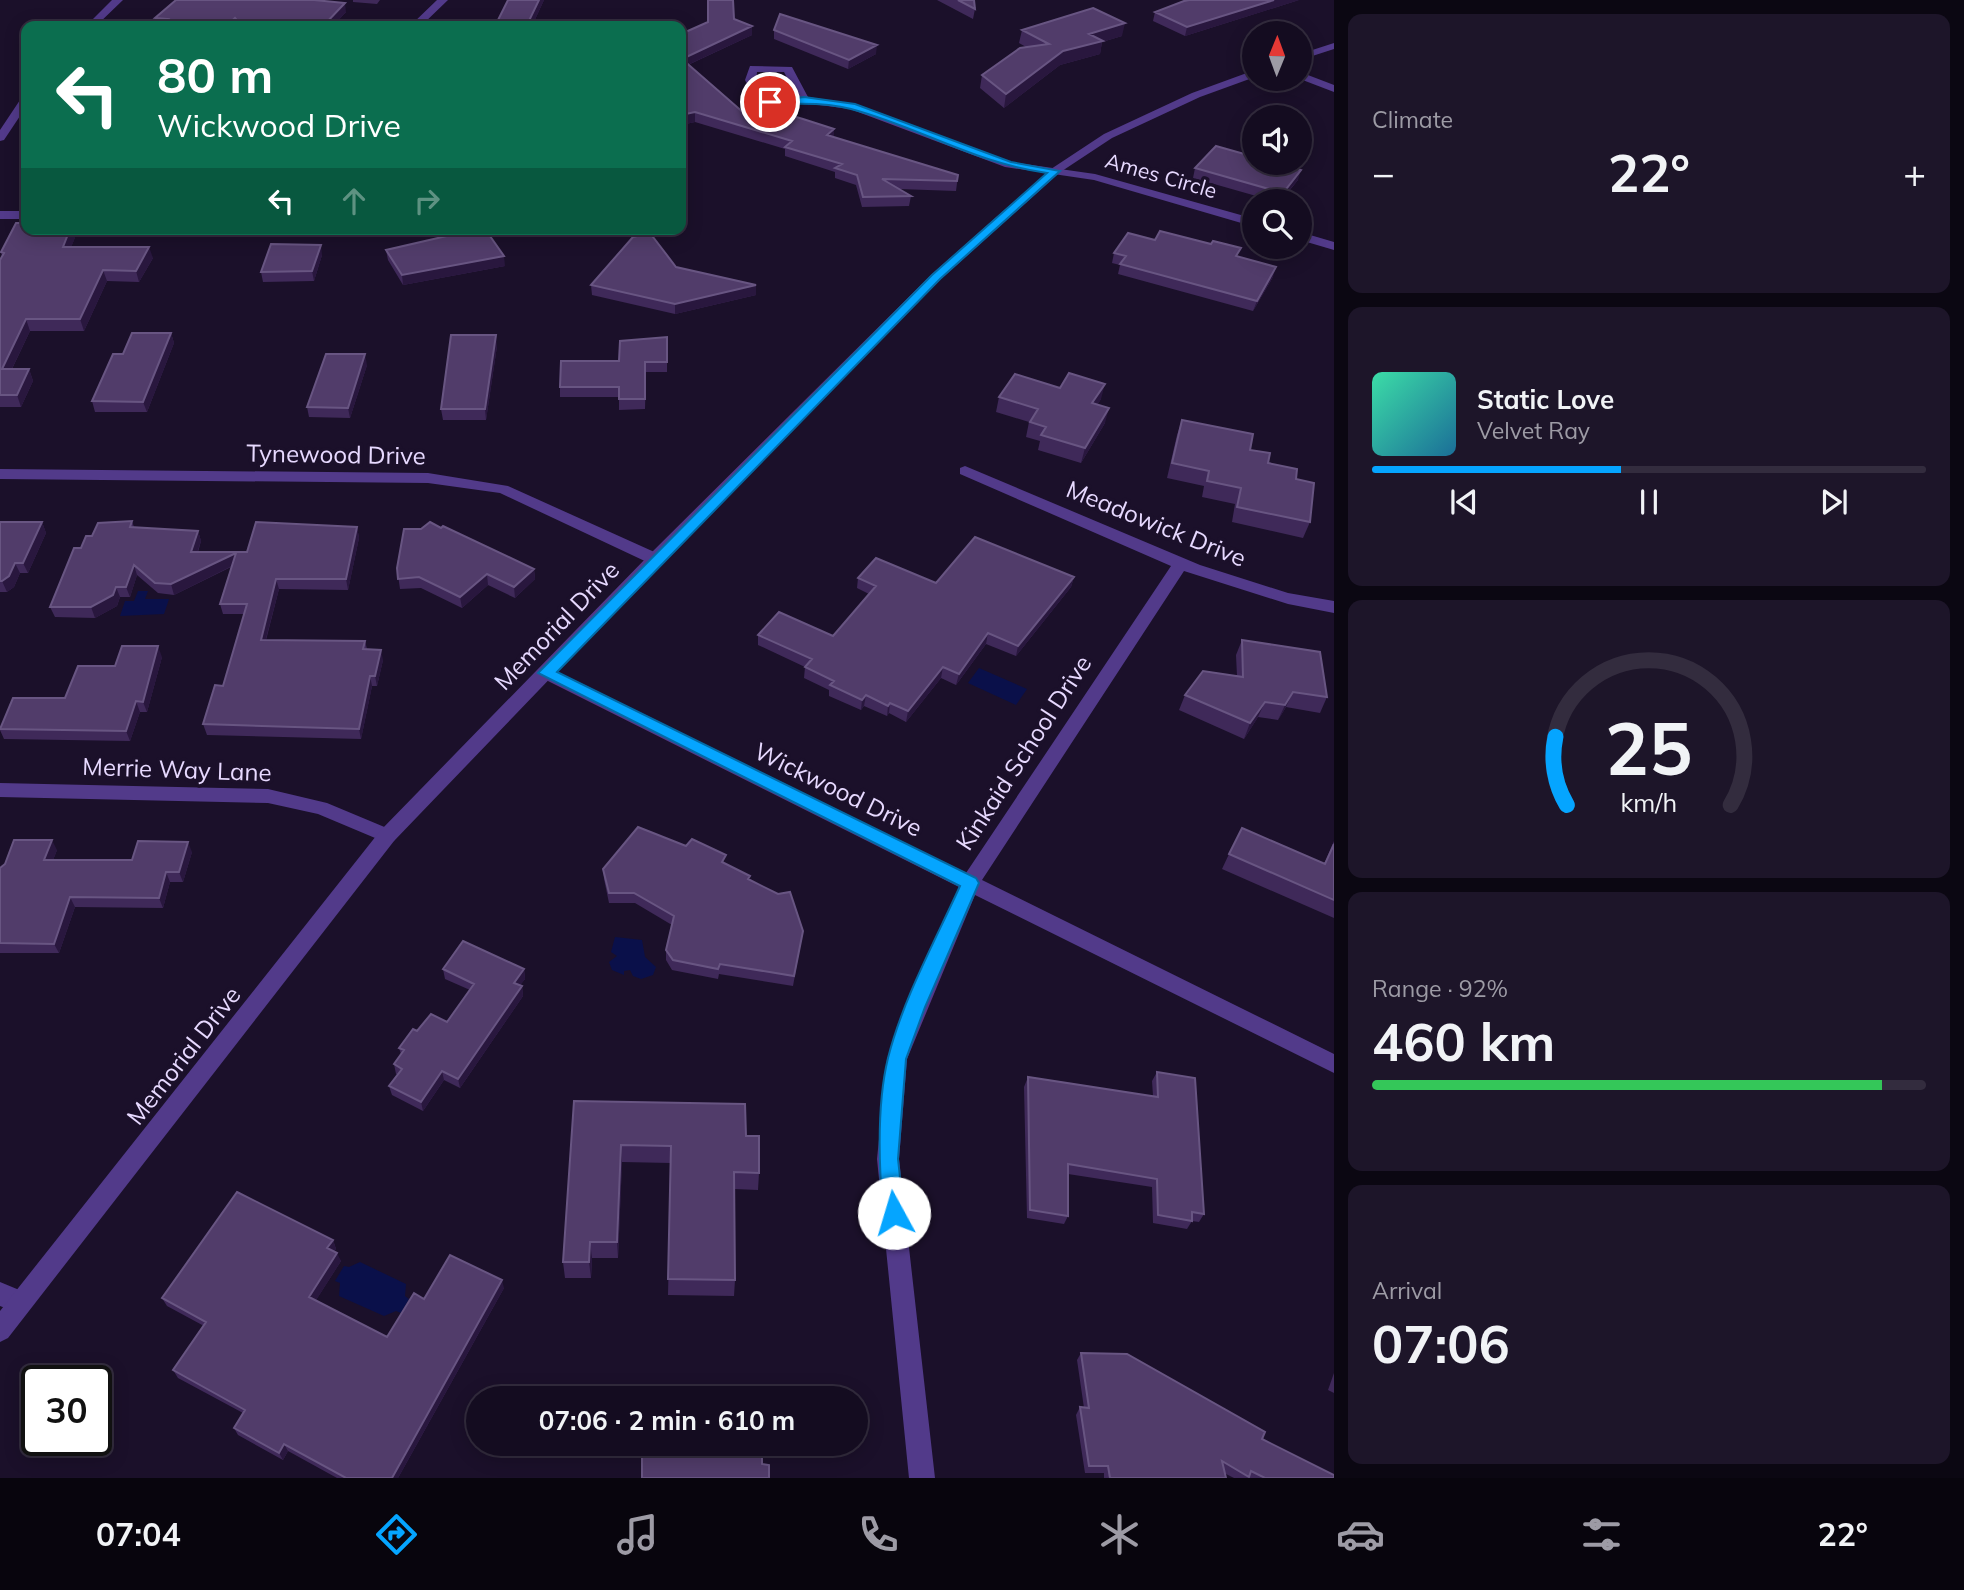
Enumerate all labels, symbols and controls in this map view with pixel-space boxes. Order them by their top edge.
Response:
north arrow [1242,21,1312,91]
map controls [1242,21,1312,259]
text: 80 m [157,44,273,105]
icon: left [42,49,133,140]
pin [740,72,800,132]
icon: arrive [751,83,789,121]
text: Wickwood Drive [157,105,401,145]
button: sound [1242,105,1312,175]
text: Climate [1372,105,1453,134]
text: 22° [1608,140,1690,205]
street label: Ames Circle [1102,147,1220,203]
text: − [1372,149,1395,197]
text: + [1903,149,1926,197]
icon: left [262,182,300,220]
icon: ahead [335,182,373,220]
icon: right [408,182,446,220]
button: search [1242,189,1312,259]
text: Static Love [1477,383,1614,416]
text: Velvet Ray [1477,416,1590,445]
street label: Tynewood Drive [246,437,426,471]
street label: Meadowick Drive [1062,473,1251,573]
icon: previous [1445,483,1483,521]
icon: pause [1630,483,1668,521]
icon: next [1815,483,1853,521]
street label: Memorial Drive [487,555,625,696]
street label: Kinkaid School Drive [949,649,1097,856]
text: 25 [1605,702,1693,793]
street label: Wickwood Drive [750,736,927,843]
street label: Merrie Way Lane [82,751,272,787]
text: km/h [1621,787,1677,818]
text: Range · 92% [1372,974,1508,1003]
street label: Memorial Drive [120,980,247,1130]
text: 460 km [1372,1009,1555,1074]
position arrow [857,1176,931,1250]
text: Arrival [1372,1276,1442,1305]
text: 07:06 [1372,1311,1510,1376]
speed limit sign: 30 [21,1365,112,1456]
text: 07:06 · 2 min · 610 m [539,1404,795,1437]
icon: directions [372,1510,421,1559]
icon: music [613,1510,662,1559]
icon: phone [854,1510,903,1559]
icon: climate [1095,1510,1144,1559]
icon: car [1336,1510,1385,1559]
icon: filters [1577,1510,1626,1559]
text: 07:04 [96,1514,181,1554]
text: 22° [1817,1514,1868,1554]

